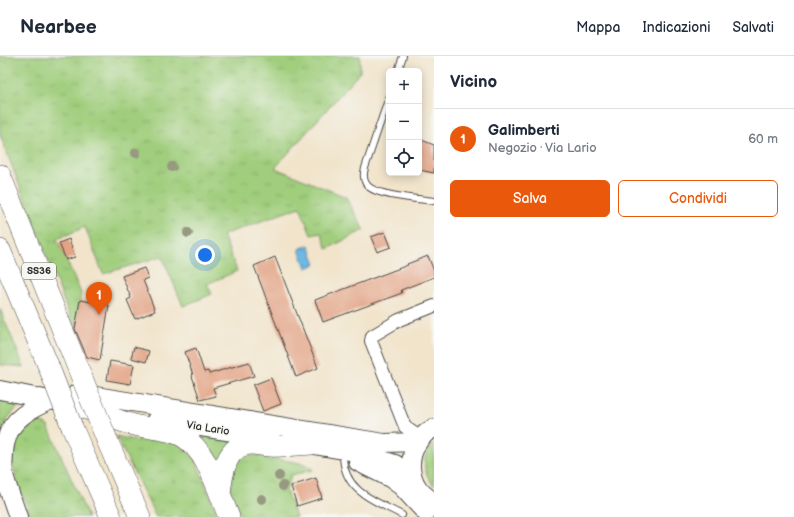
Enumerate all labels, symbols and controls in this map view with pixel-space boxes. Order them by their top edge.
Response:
text: Nearbee [20,16,97,39]
text: Mappa [576,19,620,36]
text: Indicazioni [642,19,710,36]
text: Salvati [732,19,774,36]
map controls [386,68,422,176]
button: + [386,68,422,104]
text: Vicino [450,72,497,92]
button: − [386,104,422,140]
text: Galimberti [488,121,560,140]
text: 1 [460,131,466,147]
text: 60 m [748,131,778,147]
button: locate [386,140,422,176]
text: Negozio · Via Lario [488,140,597,156]
button: Salva [450,180,610,217]
button: Condividi [618,180,778,217]
your location [195,245,215,265]
road number: SS36 [22,263,56,279]
pin: 1 [86,282,112,315]
street label: Via Lario [185,418,231,438]

